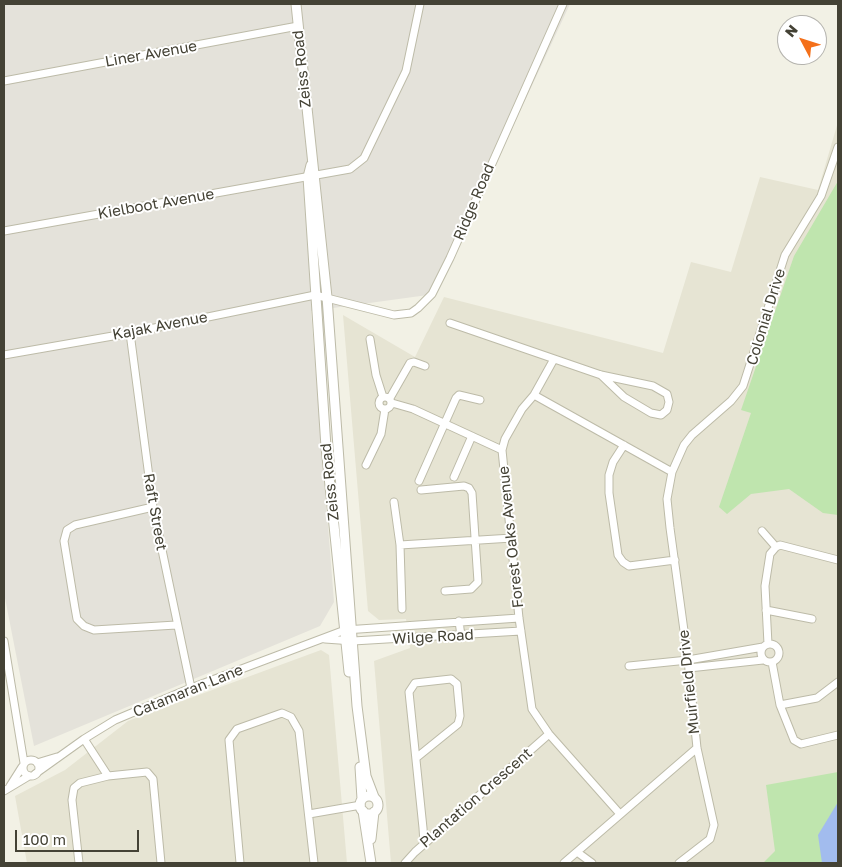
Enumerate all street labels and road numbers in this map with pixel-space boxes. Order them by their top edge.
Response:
street label: Zeiss Road [289,29,315,109]
street label: Liner Avenue [104,37,198,71]
street label: Ridge Road [450,161,498,243]
street label: Kielboot Avenue [96,185,216,223]
street label: Colonial Drive [743,266,789,368]
street label: Kajak Avenue [111,308,209,344]
street label: Zeiss Road [317,442,343,522]
street label: Forest Oaks Avenue [495,465,527,609]
street label: Raft Street [139,472,171,552]
street label: Wilge Road [392,626,474,648]
street label: Muirfield Drive [675,629,703,735]
street label: Catamaran Lane [130,661,246,721]
street label: Plantation Crescent [416,744,536,852]

